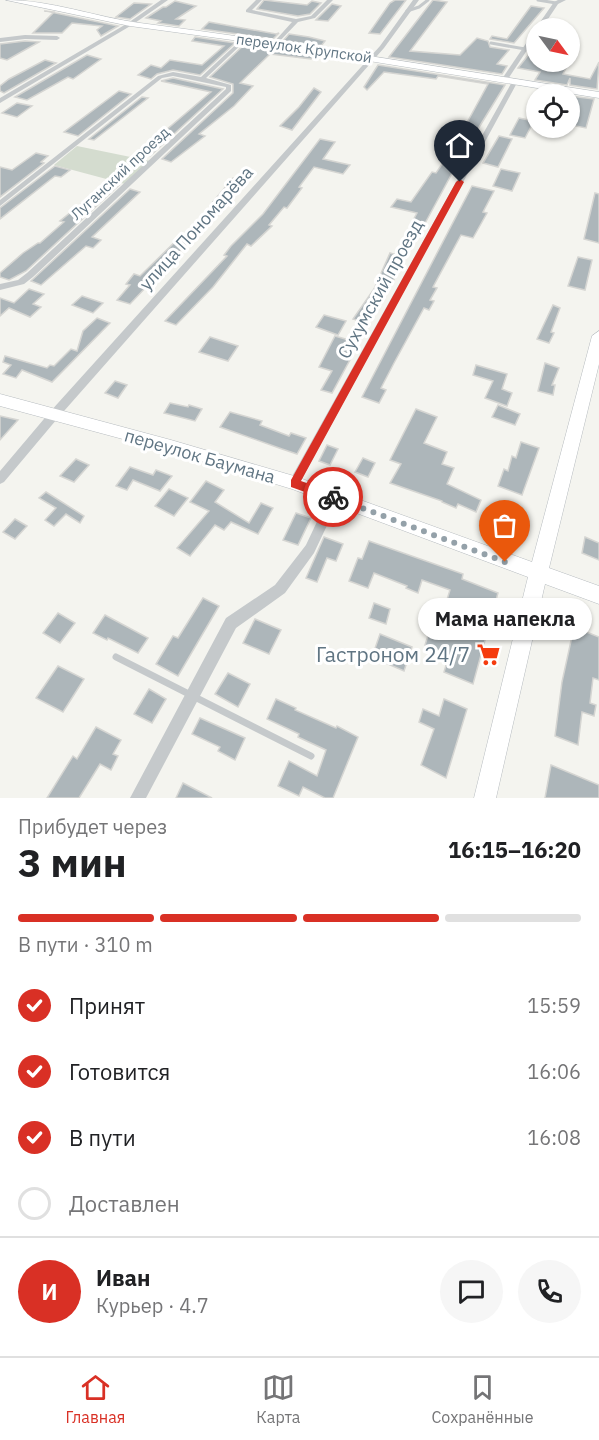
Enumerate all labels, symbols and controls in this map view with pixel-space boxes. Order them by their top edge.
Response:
north arrow [526,18,580,72]
map controls [526,18,580,138]
street label: переулок Крупской [235,29,373,67]
button: locate [526,84,580,138]
pin [434,120,485,182]
street label: Луганский проезд [67,122,173,224]
icon: home [443,129,476,162]
street label: улица Пономарёва [134,161,258,295]
street label: Сухумский проезд [332,215,428,363]
street label: переулок Баумана [122,423,278,489]
courier [303,467,363,527]
icon: bike [317,481,350,514]
pin [479,500,530,562]
icon: bag [488,509,521,542]
callout: Мама напекла [418,598,592,640]
text: Мама напекла [435,605,575,632]
place label: Гастроном 24/7 [316,640,470,668]
supermarket icon: Гастроном 24/7 [475,641,501,667]
text: Прибудет через [18,813,167,840]
text: 16:15–16:20 [448,835,581,864]
text: 3 мин [18,837,127,888]
text: В пути · 310 m [18,931,153,958]
icon: check [18,989,51,1022]
text: Принят [69,991,145,1020]
text: 15:59 [527,992,581,1019]
icon: check [18,1055,51,1088]
text: Готовится [69,1057,170,1086]
text: 16:06 [527,1058,581,1085]
icon: check [18,1121,51,1154]
text: В пути [69,1123,136,1152]
text: 16:08 [527,1124,581,1151]
text: Доставлен [69,1189,180,1218]
button: chat [440,1260,503,1323]
button: phone [518,1260,581,1323]
text: Иван [96,1263,151,1292]
text: И [42,1277,57,1306]
text: Курьер · 4.7 [96,1292,209,1319]
tab: Главная [66,1371,125,1427]
tab: Карта [256,1371,300,1427]
tab: Сохранённые [431,1371,533,1427]

